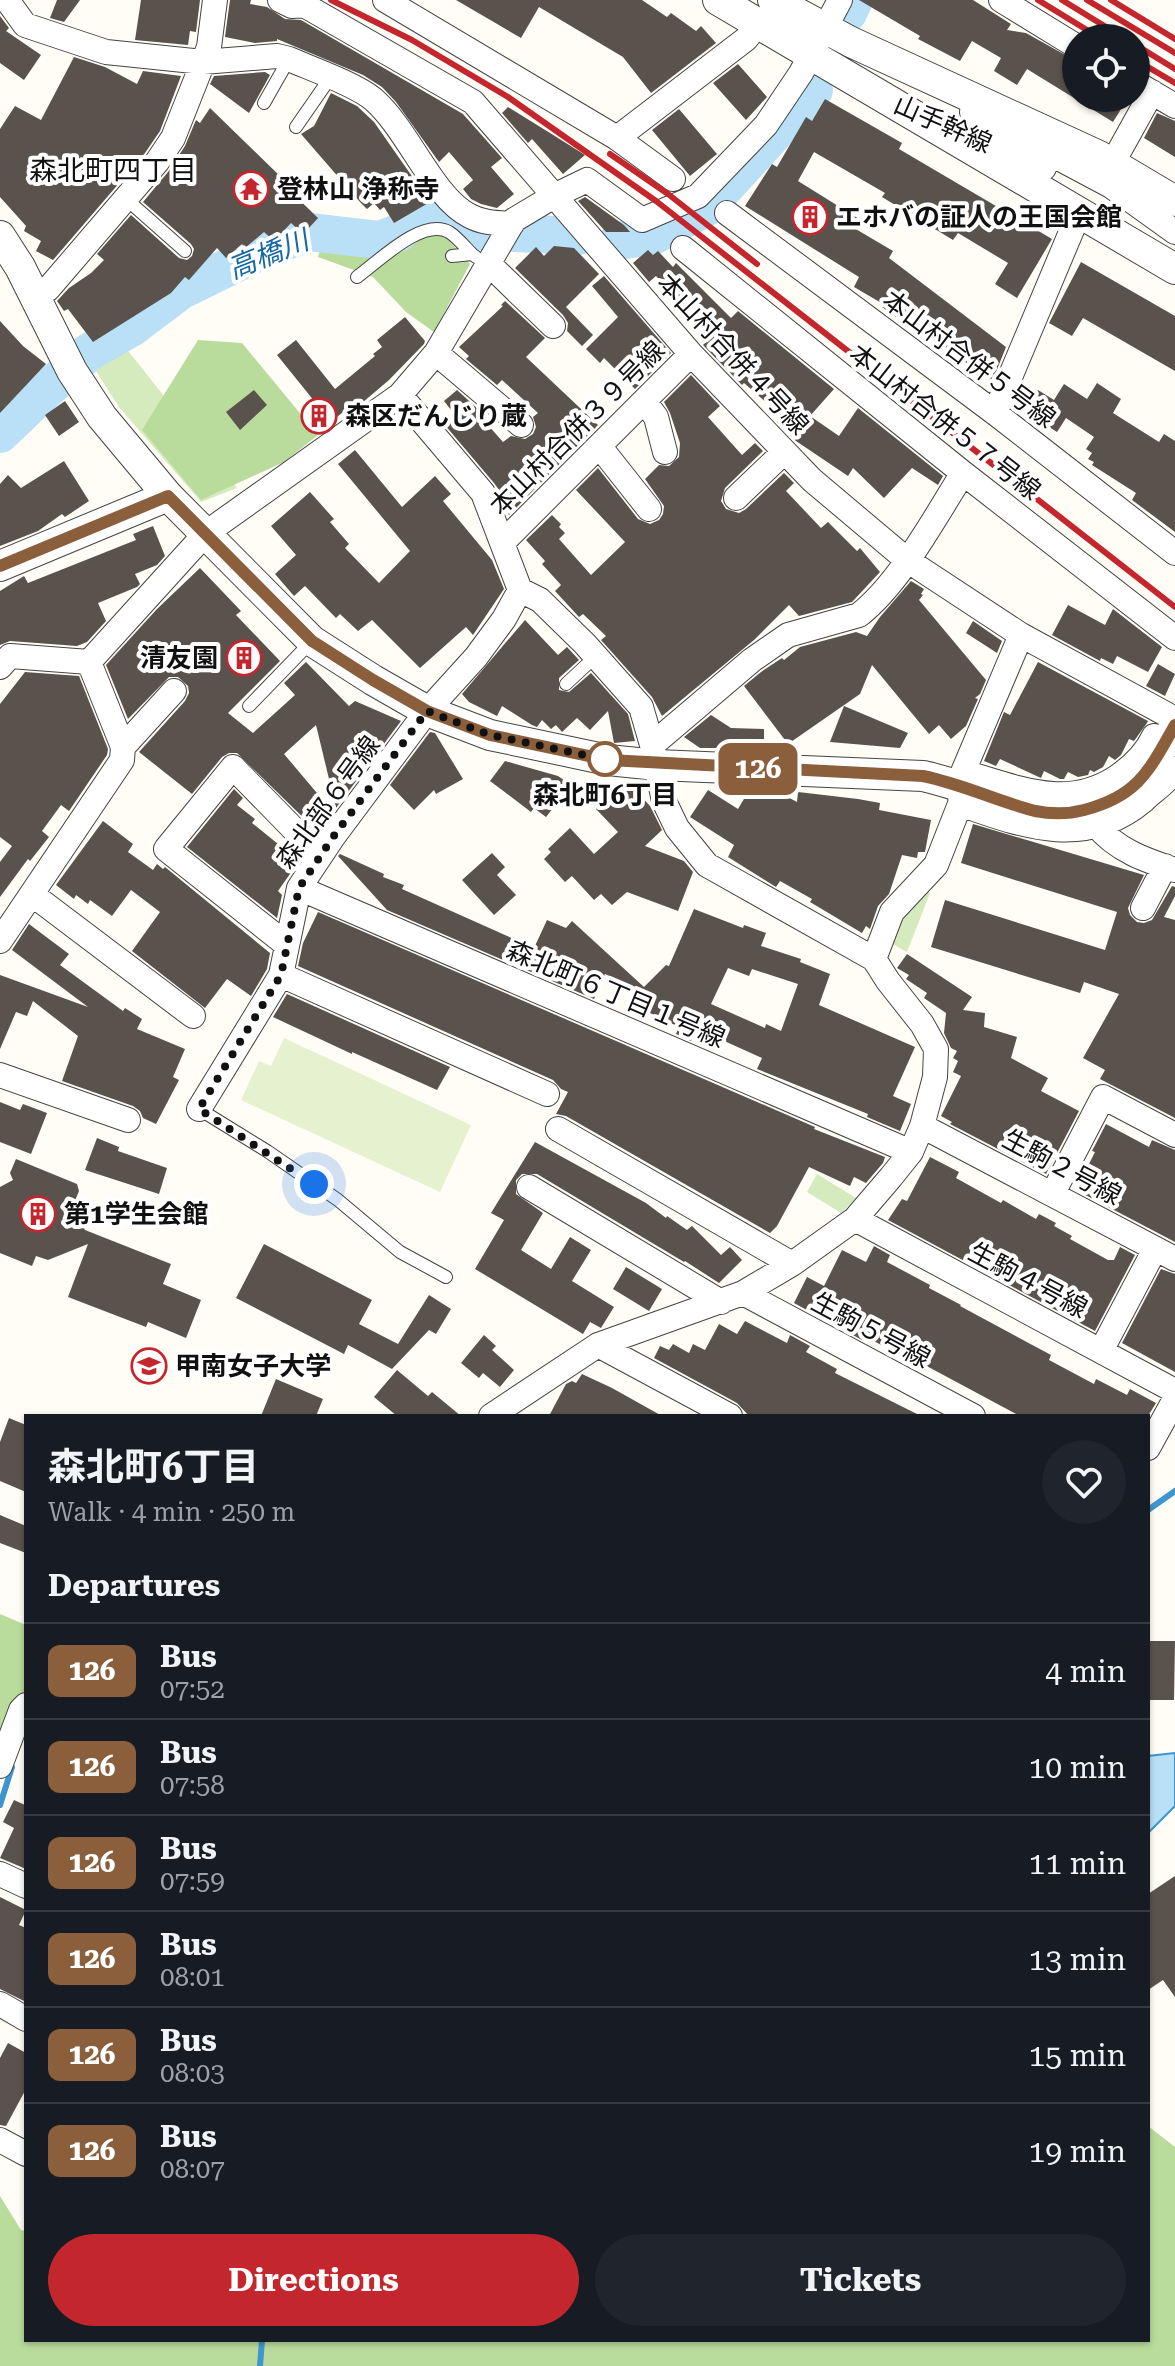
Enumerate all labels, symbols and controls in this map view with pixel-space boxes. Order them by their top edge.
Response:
map controls [1062,24,1150,112]
button: locate [1062,24,1150,112]
street label: 山手幹線 [889,89,997,159]
district label: 森北町四丁目 [29,154,197,187]
temple icon: 登林山 浄称寺 [232,170,270,208]
place label: 登林山 浄称寺 [277,174,440,204]
building icon: エホバの証人の王国会館 [791,198,829,236]
place label: エホバの証人の王国会館 [836,202,1122,232]
water label: 高橋川 [223,222,316,285]
street label: 本山村合併４号線 [651,268,815,440]
street label: 本山村合併５号線 [877,284,1061,434]
street label: 本山村合併３９号線 [484,335,670,521]
street label: 本山村合併５７号線 [844,338,1046,506]
building icon: 森区だんじり蔵 [300,397,338,435]
place label: 森区だんじり蔵 [345,401,527,431]
building icon: 清友園 [225,639,263,677]
place label: 清友園 [140,643,218,673]
street label: 森北部６号線 [270,730,386,874]
marker: 森北町6丁目 [588,742,622,776]
line badge: 126 [712,743,804,795]
text: 126 [734,752,782,785]
place label: 森北町6丁目 [533,780,677,810]
street label: 森北町６丁目１号線 [502,934,730,1054]
street label: 生駒２号線 [998,1123,1126,1211]
your location [294,1164,334,1204]
building icon: 第1学生会館 [19,1195,57,1233]
place label: 第1学生会館 [64,1199,209,1229]
street label: 生駒４号線 [964,1236,1092,1324]
street label: 生駒５号線 [807,1286,935,1374]
school or university icon: 甲南女子大学 [130,1347,168,1385]
place label: 甲南女子大学 [175,1351,331,1381]
button: heart [1042,1440,1126,1524]
text: 森北町6丁目 [48,1445,259,1489]
text: Walk · 4 min · 250 m [48,1497,295,1527]
text: Departures [48,1568,220,1603]
text: Bus [160,1639,217,1674]
text: 126 [68,1654,116,1687]
text: 4 min [1045,1654,1126,1689]
text: 07:52 [160,1674,225,1704]
text: Bus [160,1735,217,1770]
text: 126 [68,1750,116,1783]
text: 10 min [1029,1750,1126,1785]
text: 07:58 [160,1770,225,1800]
text: Bus [160,1831,217,1866]
text: 126 [68,1846,116,1879]
text: 11 min [1029,1846,1126,1881]
text: 07:59 [160,1866,225,1896]
text: Bus [160,1927,217,1962]
text: 126 [68,1942,116,1975]
text: 13 min [1029,1942,1126,1977]
text: 08:01 [160,1962,225,1992]
text: Bus [160,2023,217,2058]
text: 126 [68,2038,116,2071]
text: 15 min [1029,2038,1126,2073]
text: 08:03 [160,2058,225,2088]
text: Bus [160,2119,217,2154]
text: 126 [68,2134,116,2167]
text: 19 min [1029,2134,1126,2169]
text: 08:07 [160,2154,225,2184]
button: Directions [48,2234,579,2326]
button: Tickets [595,2234,1126,2326]

